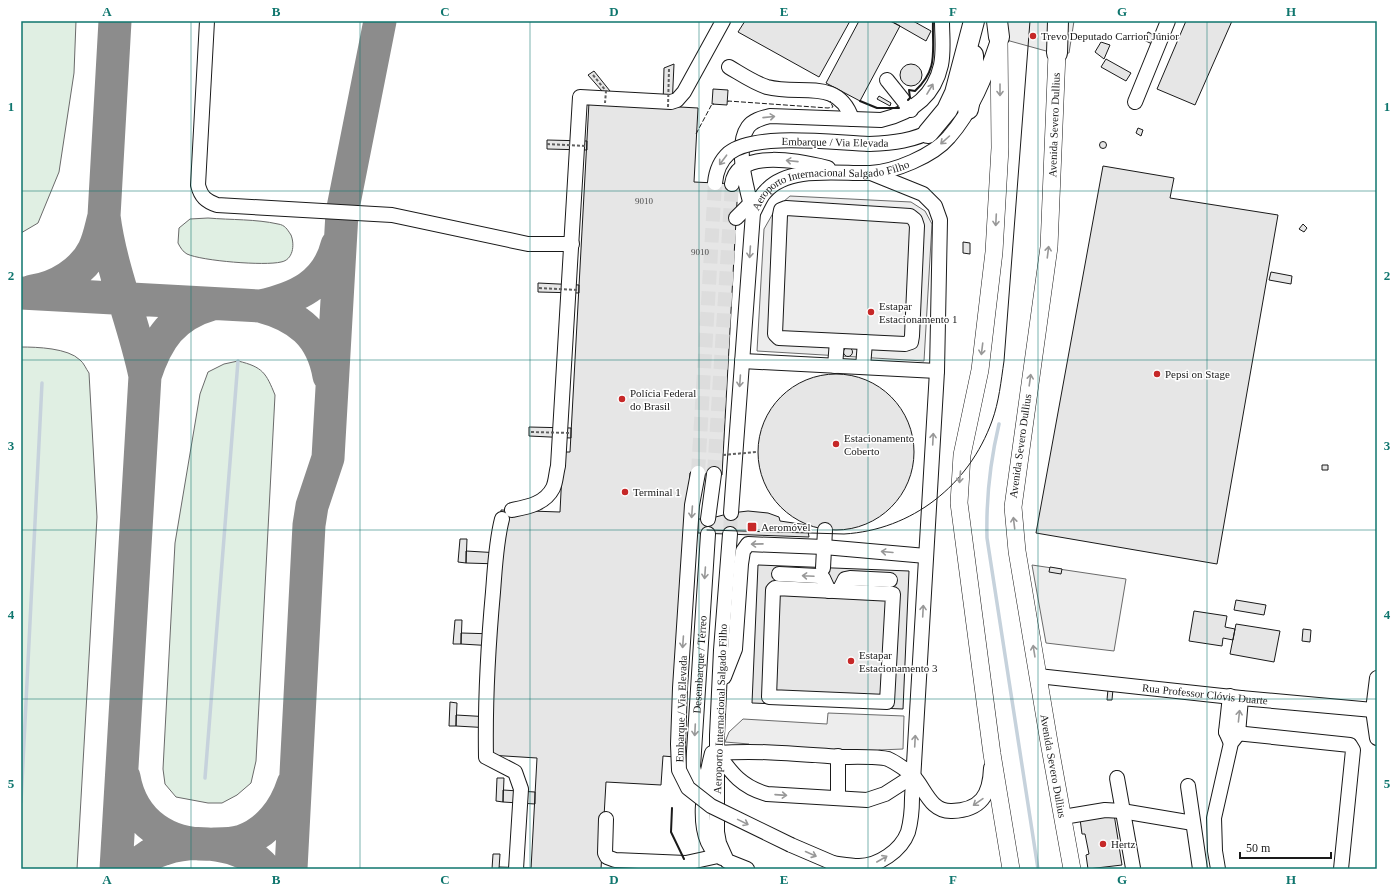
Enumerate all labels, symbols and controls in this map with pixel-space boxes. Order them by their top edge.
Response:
text: A [102,4,112,19]
text: B [272,4,281,19]
text: C [440,4,450,19]
text: D [609,4,619,19]
text: E [780,4,788,19]
text: F [949,4,957,19]
text: G [1117,4,1127,19]
text: H [1286,4,1296,19]
place label: Trevo Deputado Carrion Júnior [1041,30,1179,42]
marker: Trevo Deputado Carrion Júnior [1028,31,1038,41]
street label: Avenida Severo Dullius [1046,72,1062,178]
one-way arrow [927,83,935,95]
one-way arrow [996,83,1004,96]
text: 1 [8,99,14,114]
text: 1 [1384,99,1390,114]
one-way arrow [763,113,776,120]
street label: Embarque / Via Elevada [781,135,889,149]
one-way arrow [940,136,950,145]
one-way arrow [719,154,728,165]
one-way arrow [786,157,799,164]
street label: Aeroporto Internacional Salgado Filho [749,158,911,212]
house number: 9010 [635,196,654,206]
one-way arrow [992,213,999,226]
one-way arrow [747,245,754,258]
one-way arrow [1044,245,1052,258]
house number: 9010 [691,247,710,257]
text: 2 [8,268,14,283]
text: 2 [1384,268,1390,283]
place label: Estapar Estacionamento 1 [879,300,958,325]
marker: Estapar Estacionamento 1 [866,307,876,317]
one-way arrow [978,342,986,355]
place label: Pepsi on Stage [1165,368,1230,380]
marker: Pepsi on Stage [1152,369,1162,379]
one-way arrow [737,374,744,387]
one-way arrow [1026,374,1034,387]
place label: Polícia Federal do Brasil [630,387,696,412]
street label: Avenida Severo Dullius [1007,393,1033,499]
marker: Polícia Federal do Brasil [617,394,627,404]
place label: Estacionamento Coberto [844,432,915,457]
one-way arrow [929,433,936,446]
text: 3 [8,438,15,453]
text: 3 [1384,438,1391,453]
marker: Estacionamento Coberto [831,439,841,449]
one-way arrow [956,470,964,483]
place label: Terminal 1 [633,486,681,498]
marker: Terminal 1 [620,487,630,497]
one-way arrow [688,505,695,518]
one-way arrow [1010,517,1018,530]
marker: Aeromóvel [746,521,758,533]
place label: Aeromóvel [761,521,810,533]
one-way arrow [751,540,764,548]
one-way arrow [881,549,894,556]
one-way arrow [702,566,709,579]
one-way arrow [802,572,815,579]
one-way arrow [919,605,926,618]
text: 4 [8,607,15,622]
text: 4 [1384,607,1391,622]
street label: Desembarque / Térreo [690,615,709,714]
street label: Aeroporto Internacional Salgado Filho [711,623,729,794]
one-way arrow [680,635,687,648]
one-way arrow [1030,645,1038,658]
place label: Estapar Estacionamento 3 [859,649,938,674]
street label: Embarque / Via Elevada [673,655,689,763]
marker: Estapar Estacionamento 3 [846,656,856,666]
street label: Rua Professor Clóvis Duarte [1142,681,1269,706]
one-way arrow [1236,710,1243,723]
street label: Avenida Severo Dullius [1038,713,1069,819]
one-way arrow [691,723,698,736]
one-way arrow [912,734,919,747]
text: 5 [8,776,15,791]
text: 5 [1384,776,1391,791]
one-way arrow [774,792,787,799]
one-way arrow [973,798,984,806]
one-way arrow [737,819,749,826]
scale bar [1240,834,1331,860]
place label: Hertz [1111,838,1136,850]
marker: Hertz [1098,839,1108,849]
text: 50 m [1246,841,1271,855]
one-way arrow [804,851,816,858]
one-way arrow [876,854,888,862]
text: A [102,872,112,887]
text: B [272,872,281,887]
text: C [440,872,450,887]
text: D [609,872,619,887]
text: E [780,872,788,887]
text: F [949,872,957,887]
text: G [1117,872,1127,887]
text: H [1286,872,1296,887]

